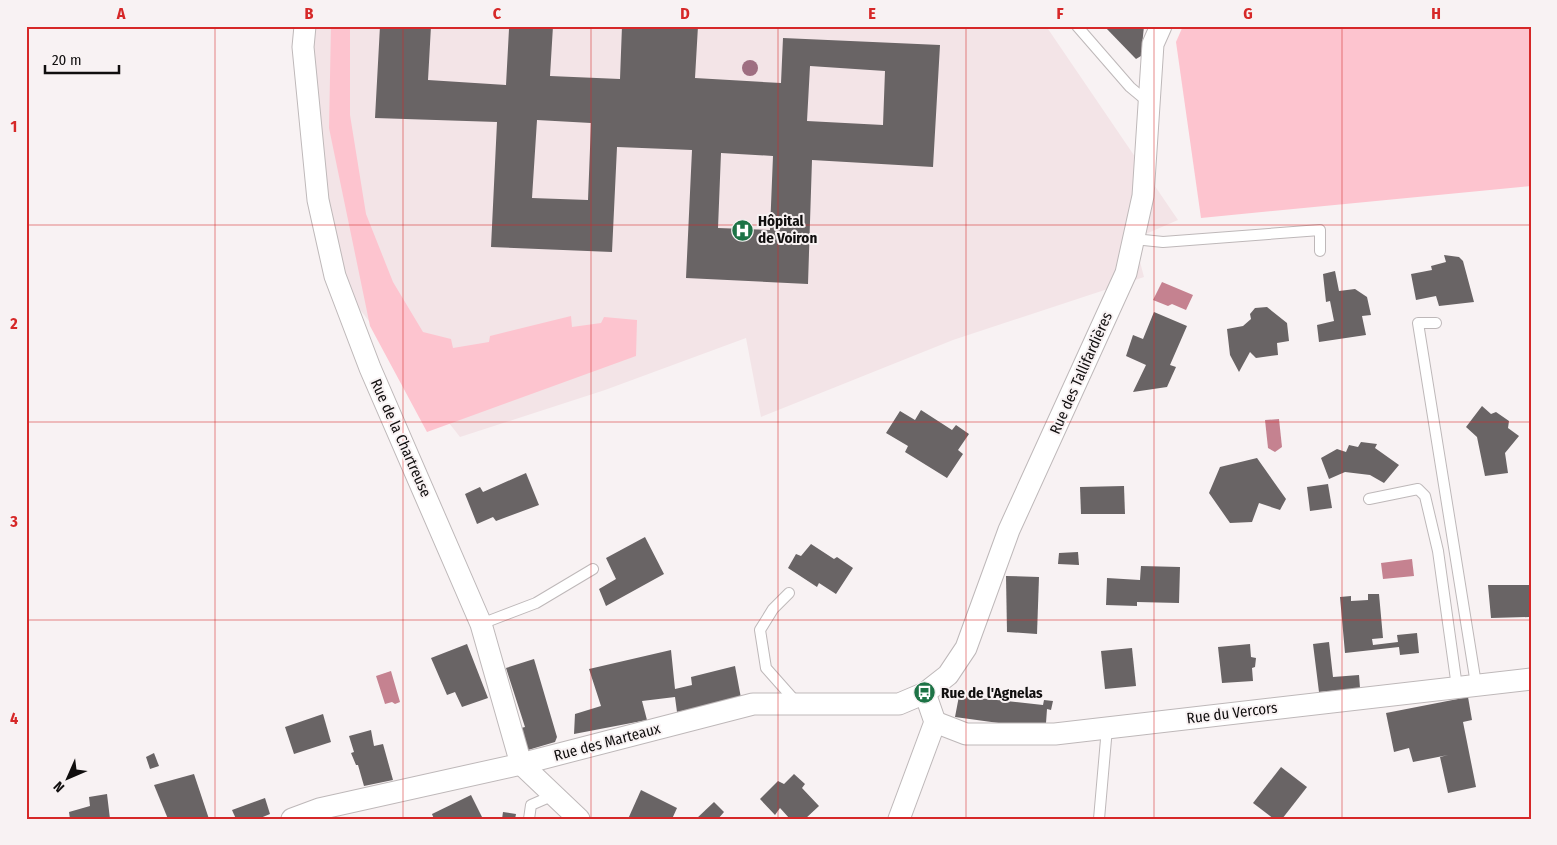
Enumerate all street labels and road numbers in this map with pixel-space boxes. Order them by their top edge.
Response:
street label: Rue des Tallifardières [1046,309,1116,437]
street label: Rue de la Chartreuse [367,376,435,500]
street label: Rue du Vercors [1186,699,1278,727]
street label: Rue des Marteaux [552,719,663,765]

